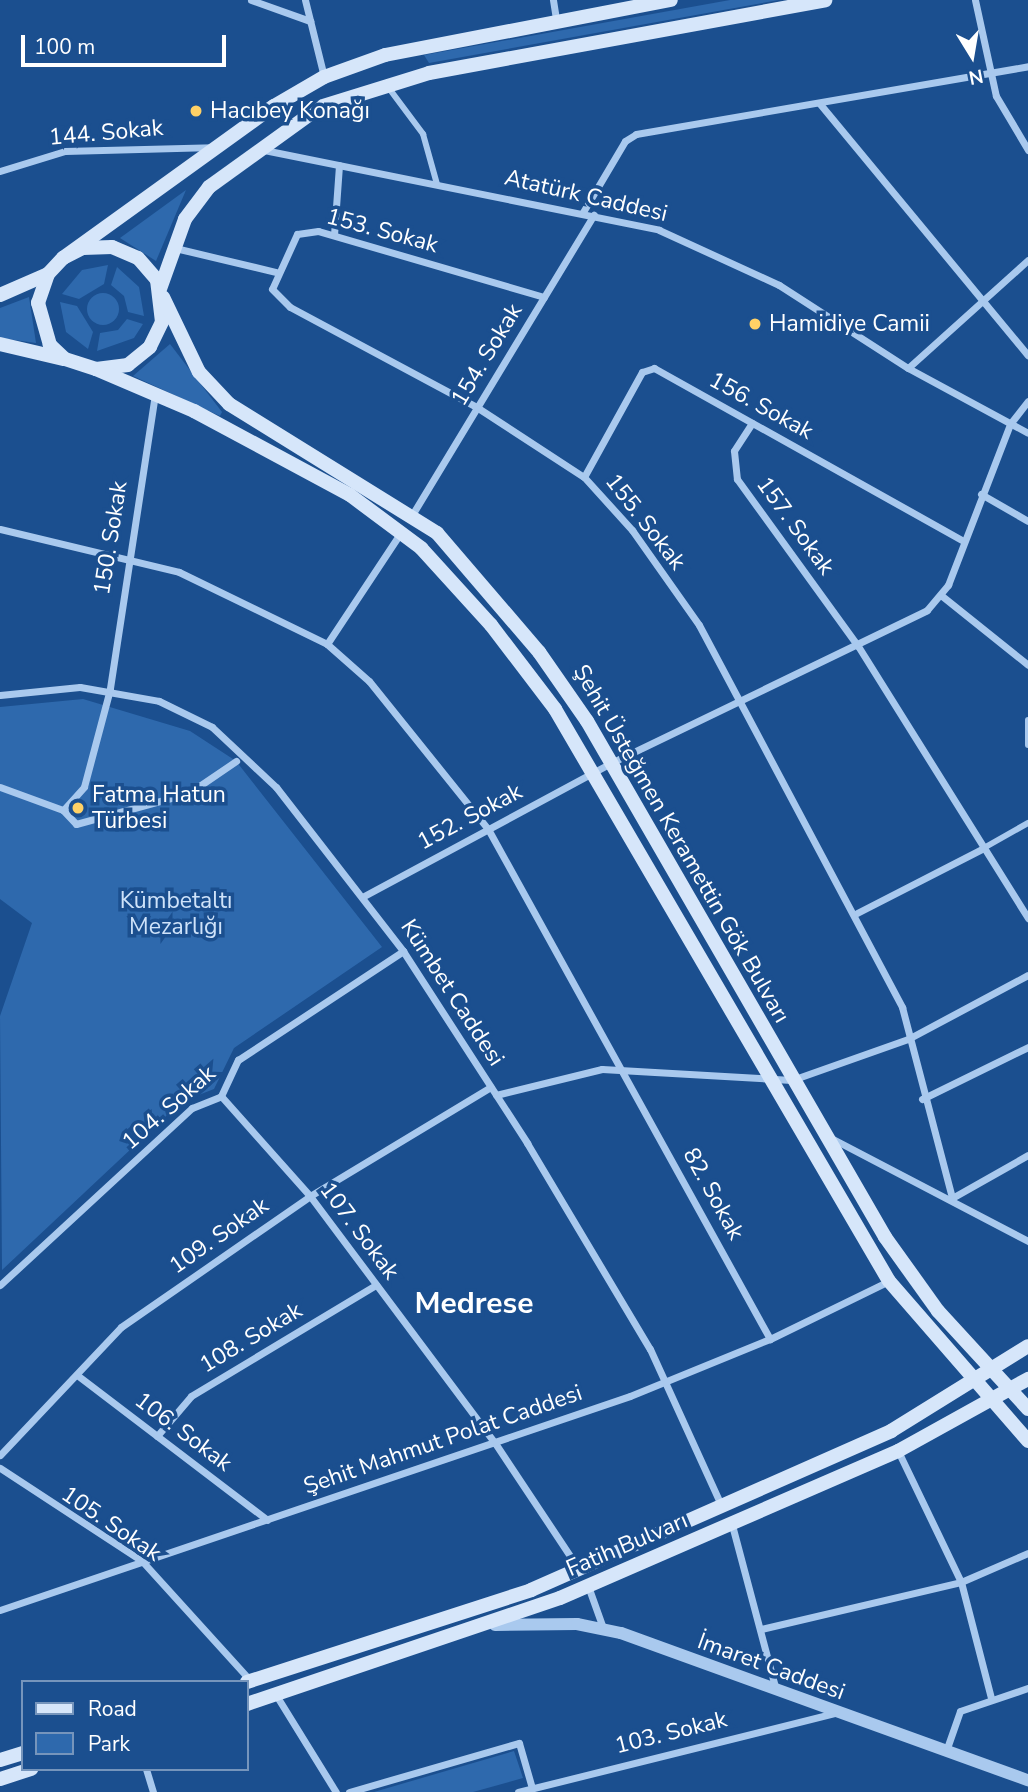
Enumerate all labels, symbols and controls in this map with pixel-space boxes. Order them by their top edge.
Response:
scale bar [24,21,229,65]
north arrow [937,21,1007,91]
text: 100 m [34,33,95,61]
text: N [967,62,985,91]
place label: Hacıbey Konağı [210,97,370,125]
marker: Hacıbey Konağı [188,103,204,119]
street label: 144. Sokak [48,114,164,152]
street label: Atatürk Caddesi [502,164,670,228]
street label: 153. Sokak [323,203,441,259]
street label: 154. Sokak [446,299,528,411]
place label: Hamidiye Camii [769,310,930,338]
marker: Hamidiye Camii [747,316,763,332]
street label: 156. Sokak [704,366,818,446]
street label: 155. Sokak [599,468,691,576]
street label: 157. Sokak [750,472,840,580]
street label: 150. Sokak [88,479,134,597]
street label: Şehit Üsteğmen Keramettin Gök Bulvarı [567,660,795,1028]
street label: 152. Sokak [413,778,527,856]
place label: Fatma Hatun Türbesi [92,781,226,835]
marker: Fatma Hatun Türbesi [70,800,86,816]
park label: Kümbetaltı Mezarlığı [120,887,232,941]
street label: Kümbet Caddesi [394,915,510,1071]
street label: 104. Sokak [117,1060,221,1156]
street label: 82. Sokak [677,1143,749,1245]
street label: 107. Sokak [314,1177,404,1285]
street label: 109. Sokak [164,1192,274,1280]
district label: Medrese [415,1286,533,1322]
street label: 108. Sokak [195,1297,307,1379]
street label: Şehit Mahmut Polat Caddesi [300,1379,586,1501]
street label: 106. Sokak [129,1387,237,1477]
street label: 105. Sokak [56,1481,166,1567]
street label: Fatih Bulvarı [562,1507,692,1583]
street label: İmaret Caddesi [694,1628,848,1706]
legend [21,1680,248,1771]
text: Road [88,1695,137,1723]
street label: 103. Sokak [612,1706,730,1760]
text: Park [88,1730,130,1758]

